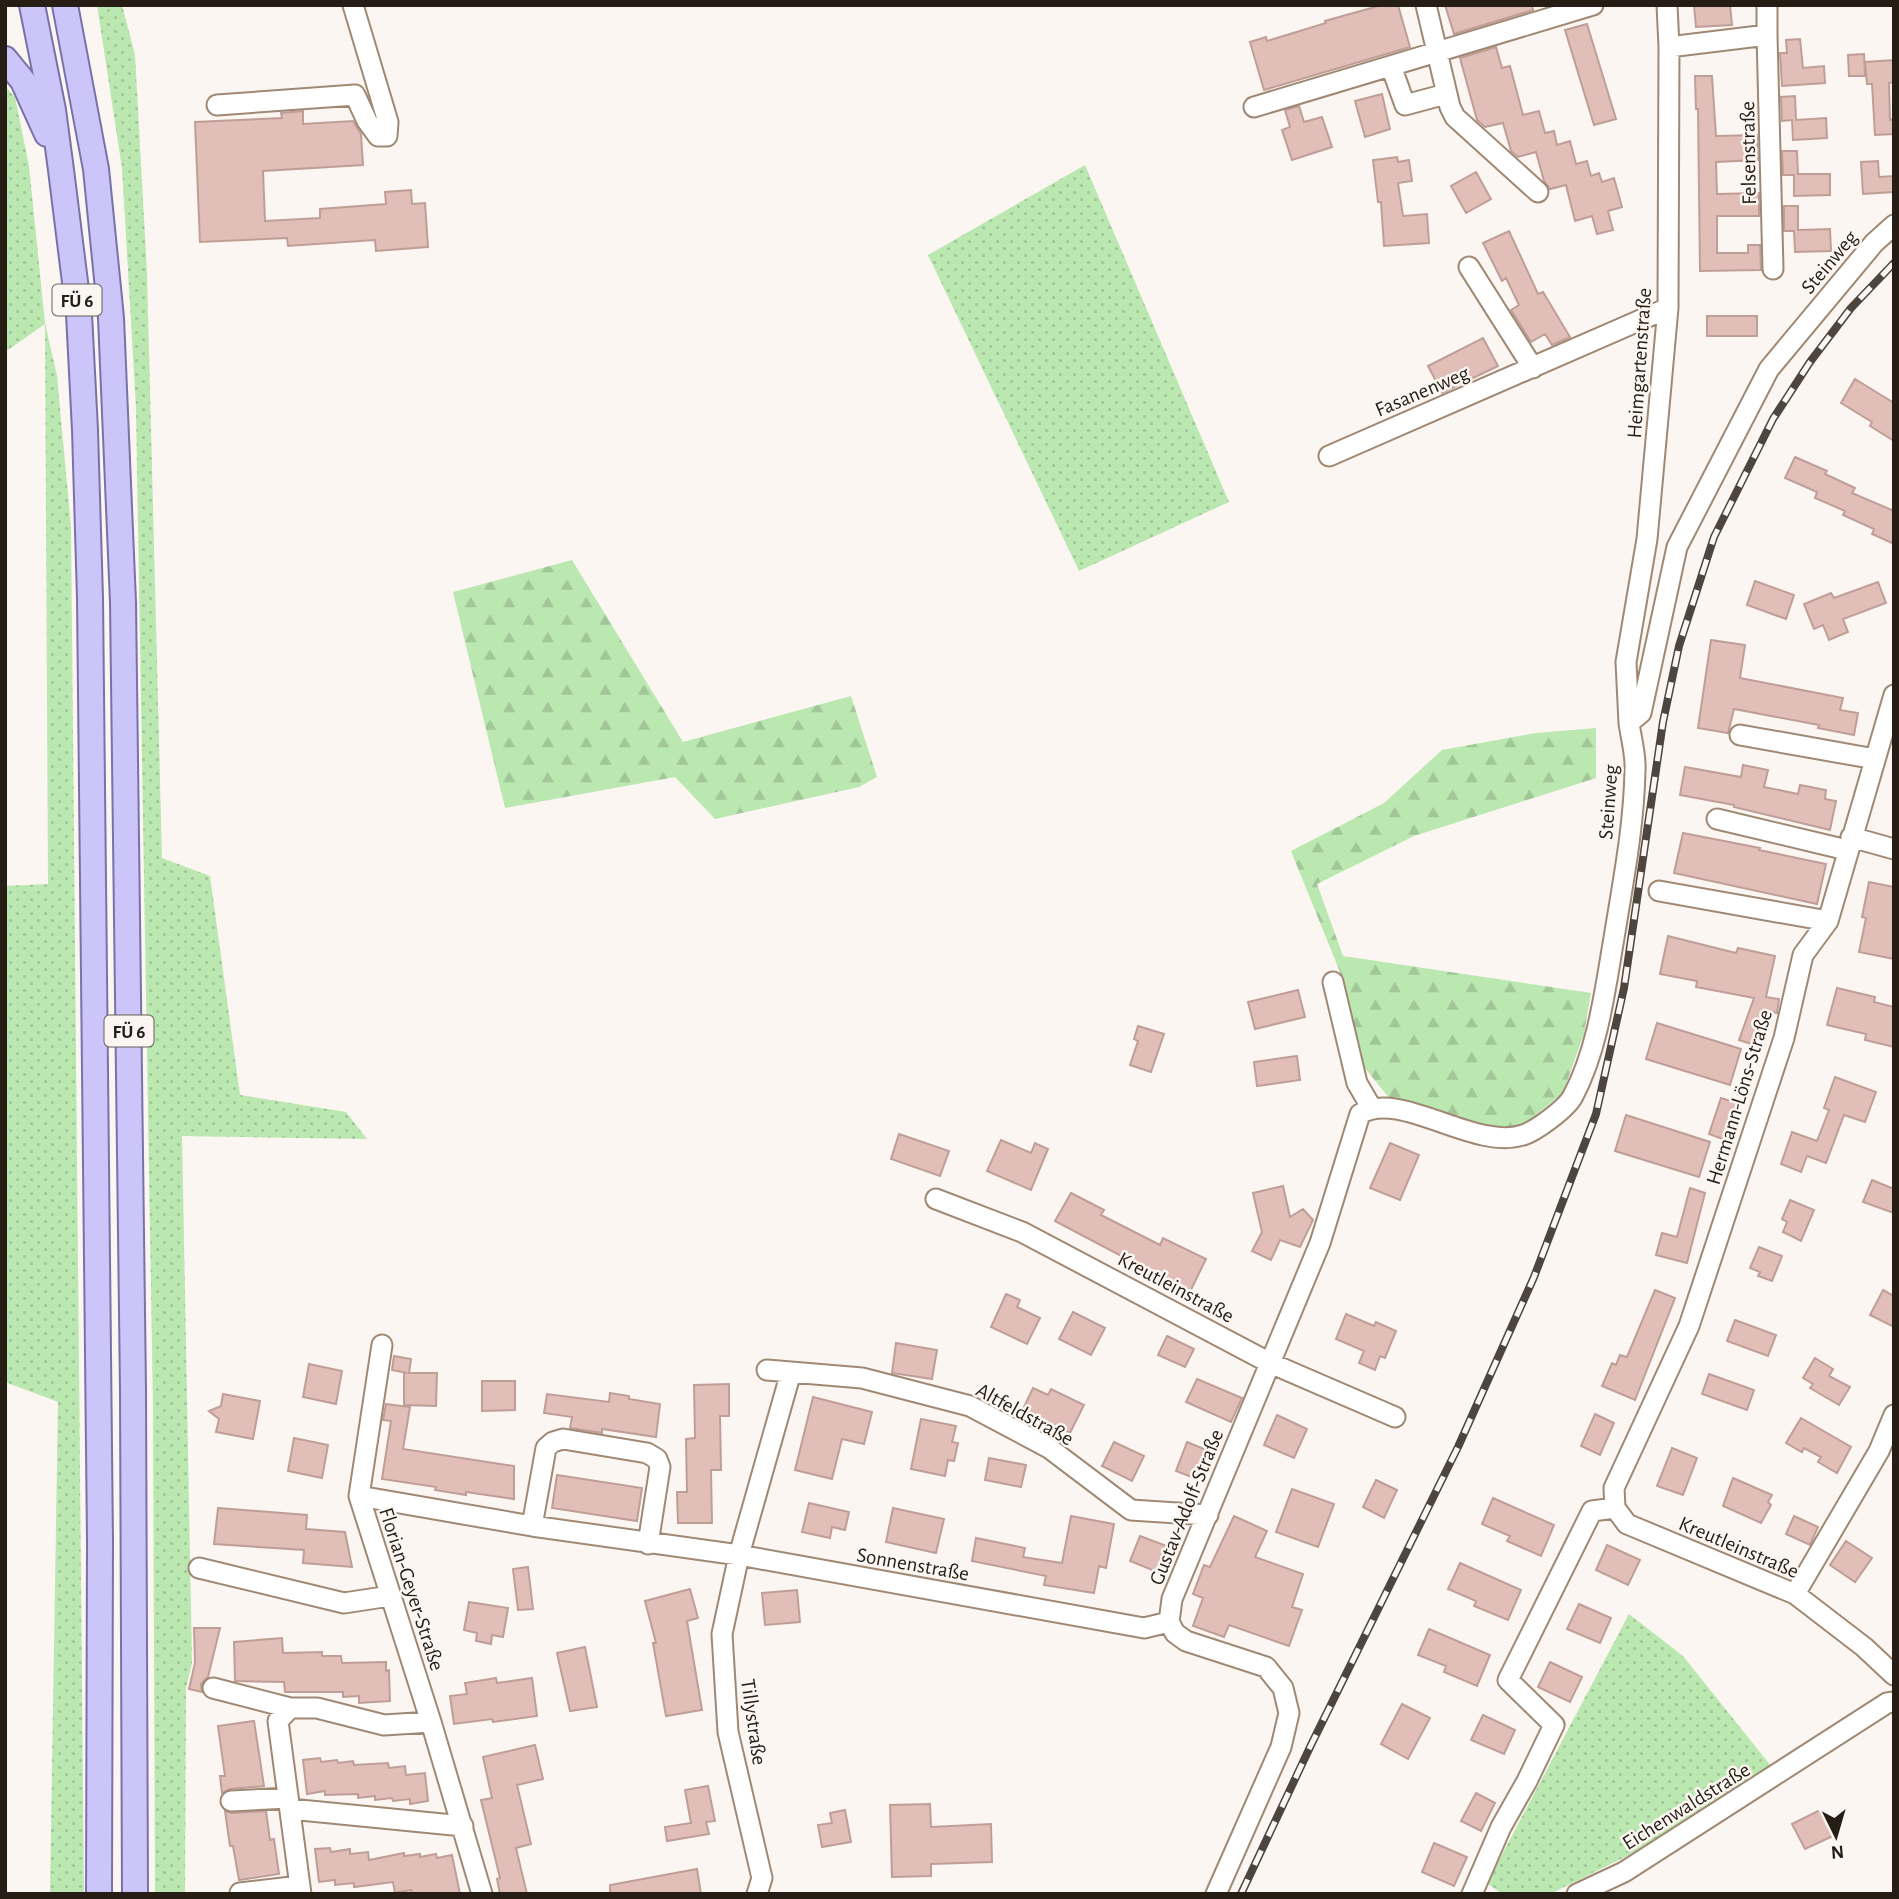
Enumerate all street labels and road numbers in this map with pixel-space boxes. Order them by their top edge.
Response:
street label: Felsenstraße [1737,101,1760,205]
street label: Steinweg [1797,226,1862,298]
road number: FÜ 6 [52,284,102,316]
street label: Heimgartenstraße [1624,287,1655,439]
street label: Fasanenweg [1372,362,1473,421]
street label: Steinweg [1595,763,1622,840]
street label: Hermann-Löns-Straße [1703,1007,1776,1187]
road number: FÜ 6 [104,1015,154,1046]
street label: Kreutleinstraße [1114,1248,1237,1327]
street label: Altfeldstraße [973,1379,1077,1450]
street label: Gustav-Adolf-Straße [1146,1426,1227,1588]
street label: Florian-Geyer-Straße [375,1505,448,1673]
street label: Kreutleinstraße [1676,1513,1802,1582]
street label: Sonnenstraße [855,1544,971,1585]
street label: Tillystraße [737,1678,770,1766]
street label: Eichenwaldstraße [1619,1759,1754,1854]

